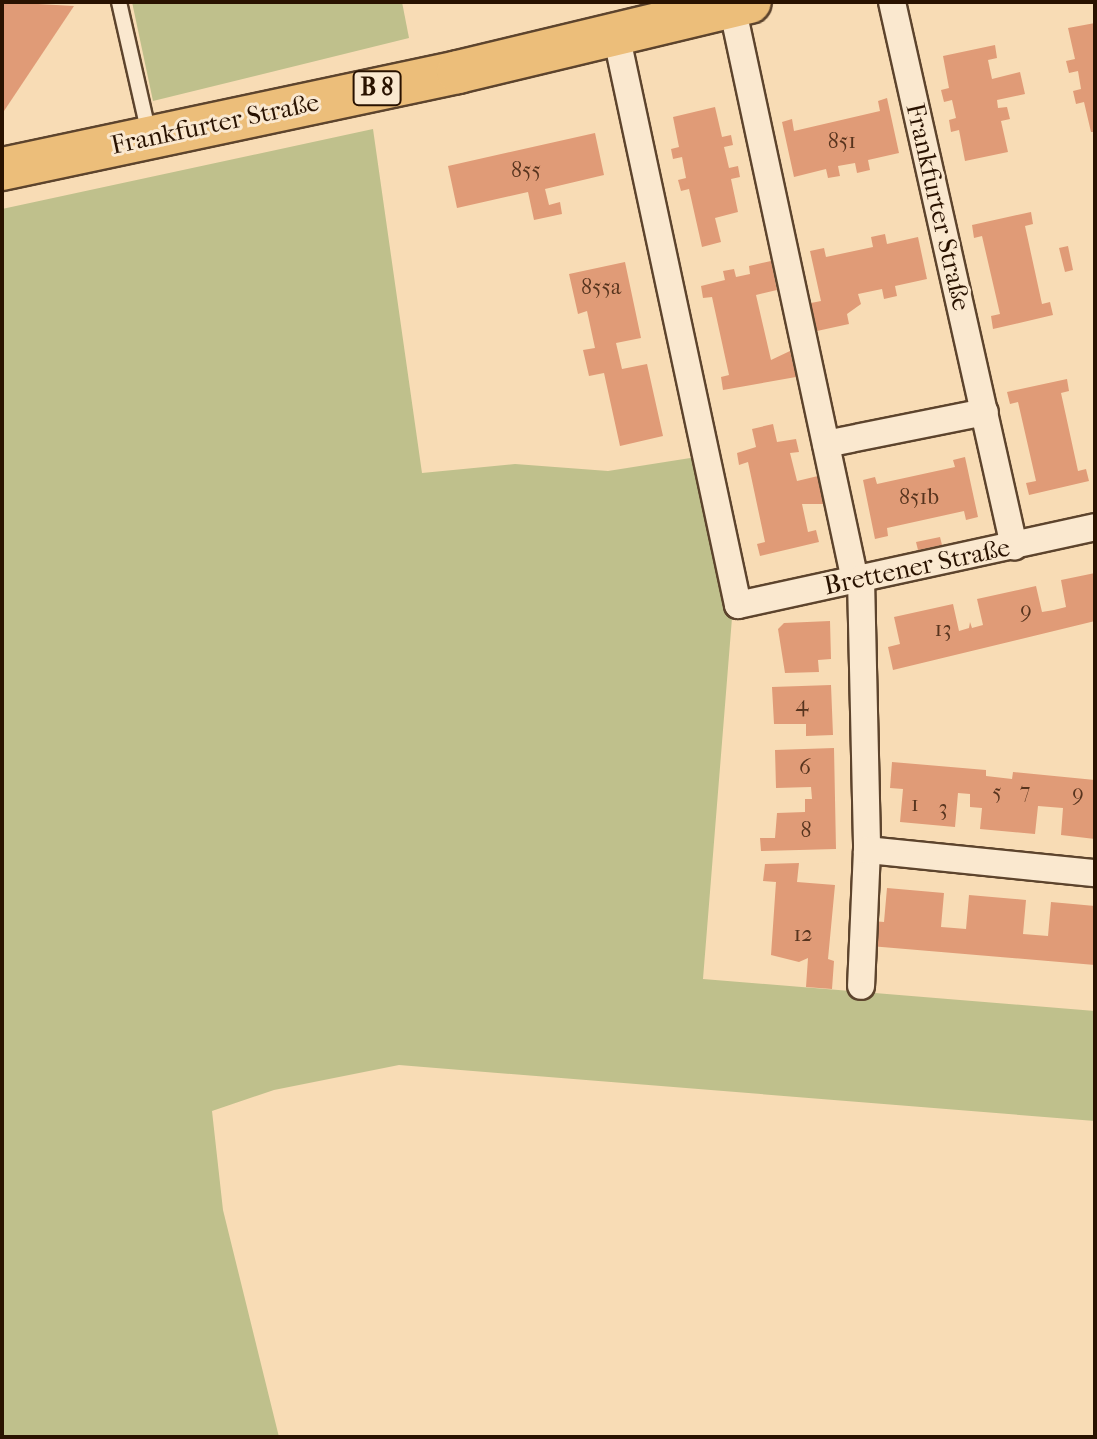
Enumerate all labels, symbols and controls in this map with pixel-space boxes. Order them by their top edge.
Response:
road number: B 8 [351,68,403,108]
street label: Frankfurter Straße [108,87,322,161]
street label: Frankfurter Straße [899,100,977,314]
house number: 851 [828,129,856,155]
house number: 855 [511,158,541,184]
house number: 855a [581,275,621,301]
house number: 851b [899,485,939,511]
street label: Brettener Straße [821,532,1013,602]
house number: 9 [1020,598,1032,624]
house number: 13 [935,617,951,643]
house number: 4 [796,692,808,718]
house number: 6 [799,755,811,781]
house number: 7 [1020,779,1030,805]
house number: 5 [992,780,1002,806]
house number: 9 [1072,781,1084,807]
house number: 1 [911,792,919,818]
house number: 3 [938,796,948,822]
house number: 8 [800,818,812,844]
house number: 12 [793,922,813,948]

